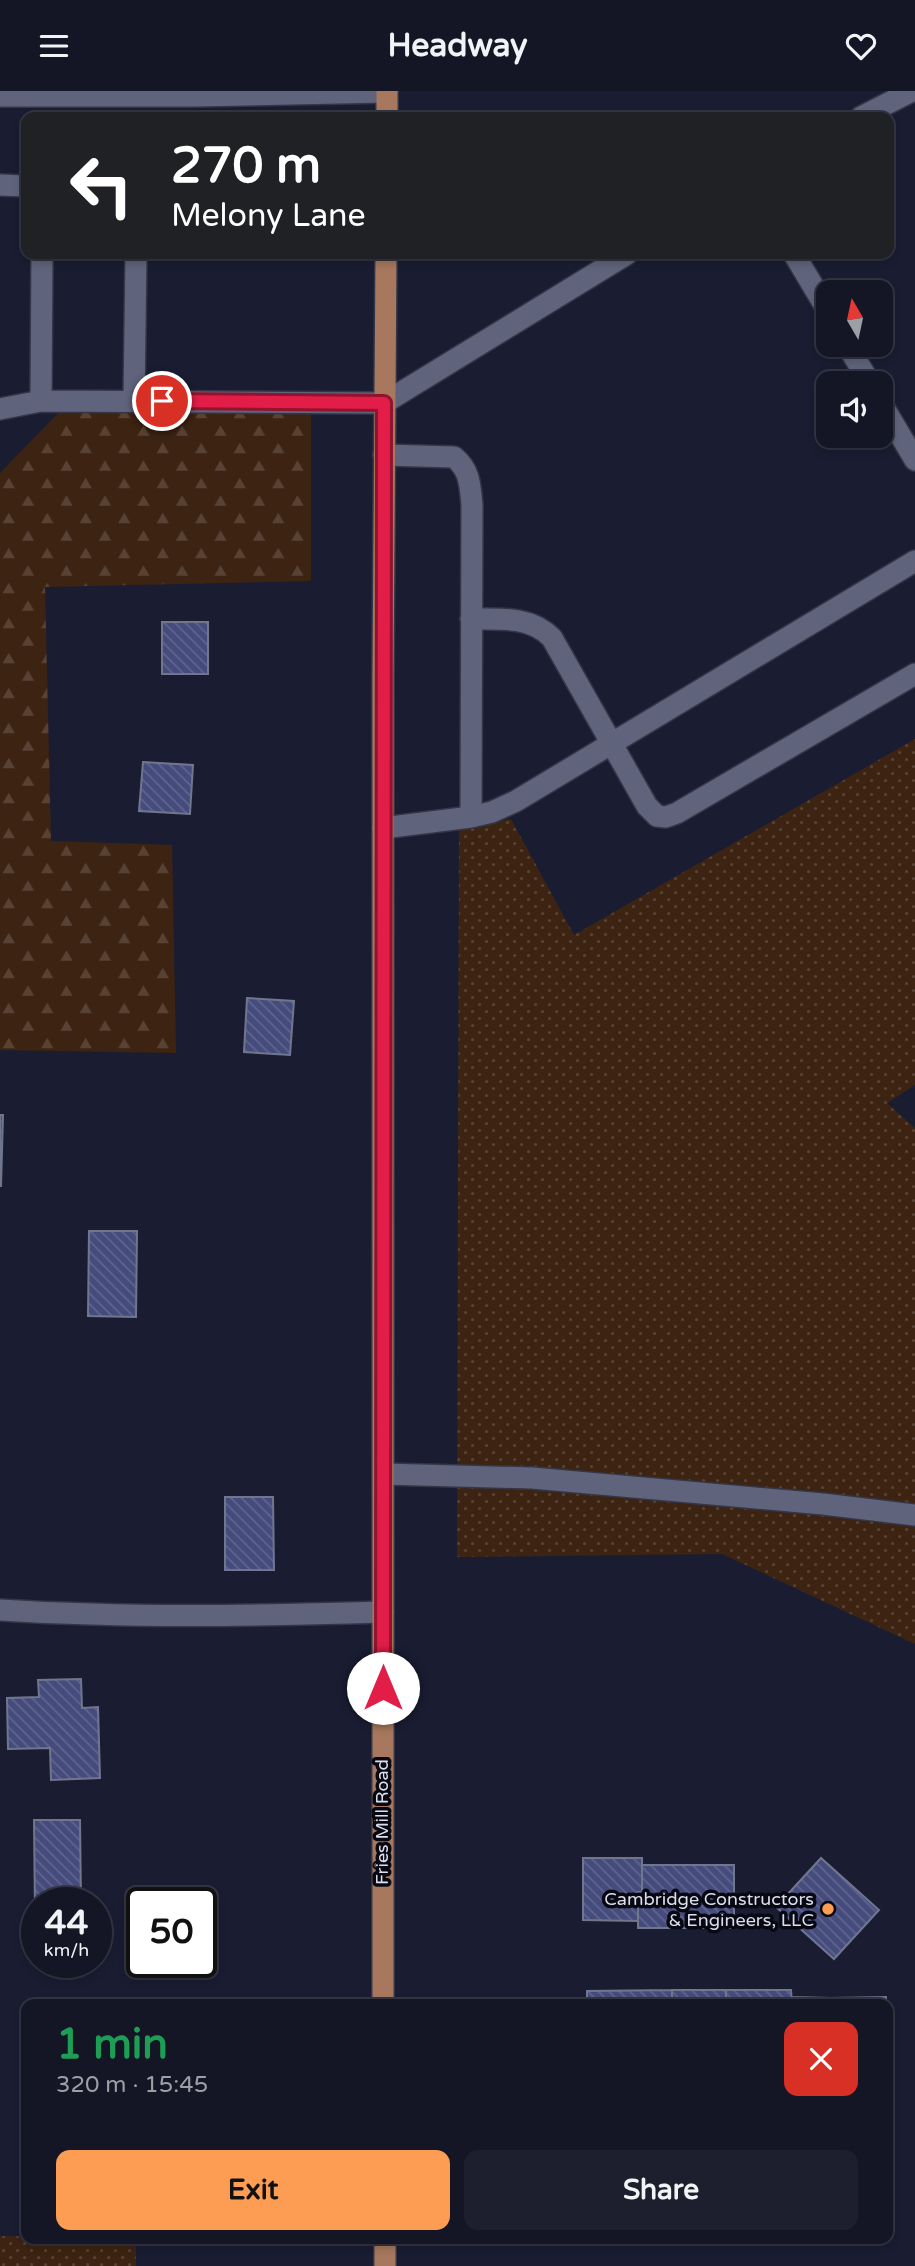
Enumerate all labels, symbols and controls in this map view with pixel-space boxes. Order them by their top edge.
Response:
icon: menu [35,27,73,65]
text: Headway [387,27,528,65]
icon: heart [842,27,880,65]
text: 270 m [171,137,321,196]
icon: left [56,140,147,231]
text: Melony Lane [171,197,366,235]
north arrow [816,280,892,357]
map controls [816,280,893,448]
pin [132,371,192,431]
button: sound [816,371,893,448]
icon: arrive [143,382,181,420]
position arrow [346,1651,420,1725]
street label: Fries Mill Road [371,1759,393,1885]
speed limit sign: 50 [126,1887,217,1978]
place label: Cambridge Constructors & Engineers, LLC [604,1888,814,1931]
marker: Cambridge Constructors & Engineers, LLC [820,1901,836,1917]
text: 44 [45,1902,88,1944]
text: km/h [44,1939,89,1961]
text: 1 min [56,2019,168,2070]
button: close [784,2022,858,2096]
text: 320 m · 15:45 [56,2071,208,2099]
button: Exit [56,2150,450,2230]
button: Share [464,2150,858,2230]

